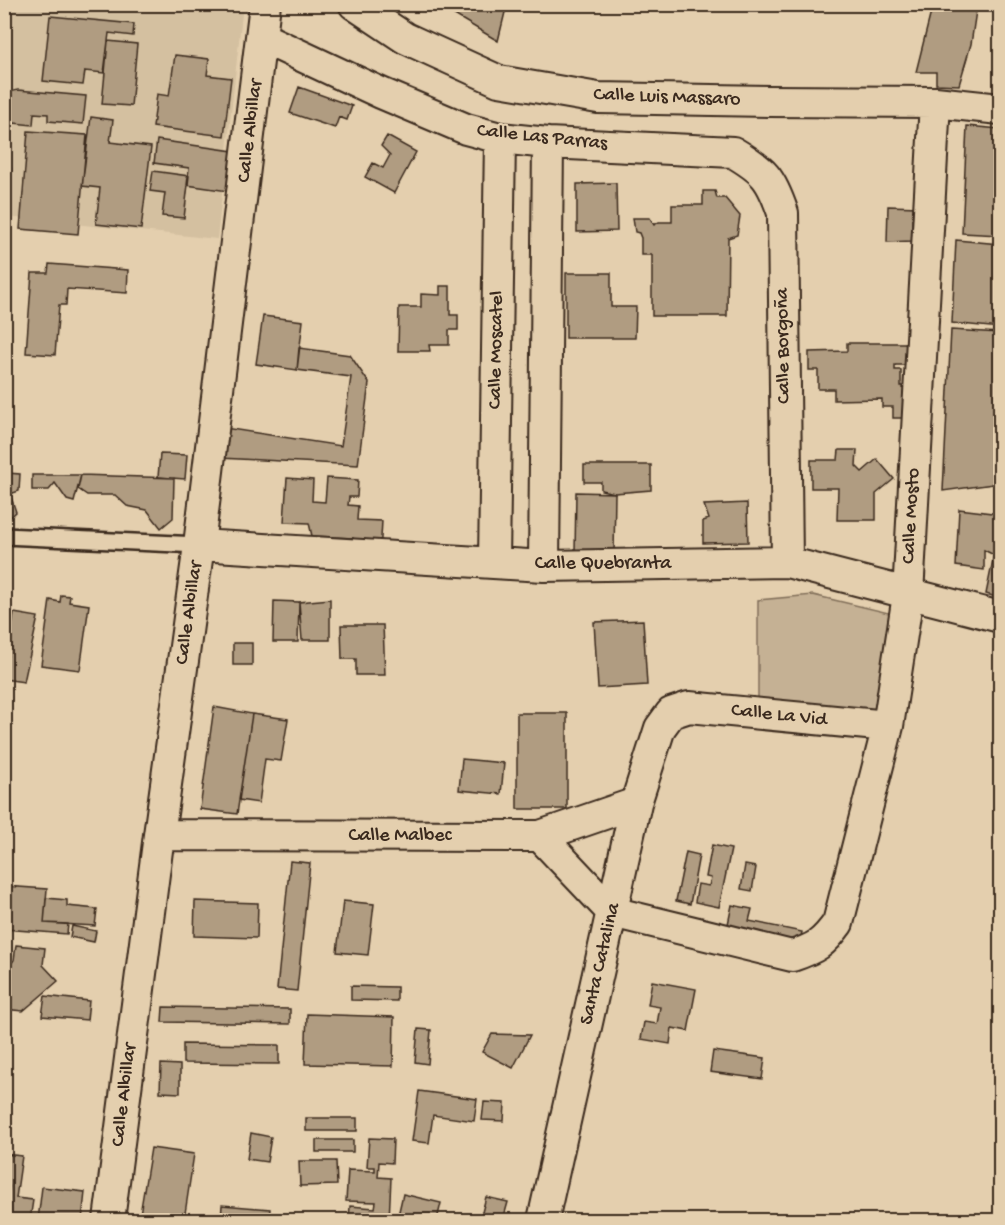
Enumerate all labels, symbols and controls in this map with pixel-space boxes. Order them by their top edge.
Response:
street label: Calle Albillar [233,76,269,184]
street label: Calle Luis Massaro [593,84,741,112]
street label: Calle Las Parras [476,120,609,156]
street label: Calle Borgoña [771,287,797,404]
street label: Calle Moscatel [484,291,510,409]
street label: Calle Mosto [898,467,926,565]
street label: Calle Quebranta [535,553,672,576]
street label: Calle Albillar [171,558,209,666]
street label: Calle La Vid [730,700,830,733]
street label: Calle Malbec [349,825,453,848]
street label: Santa Catalina [576,900,626,1027]
street label: Calle Albillar [107,1040,143,1148]

